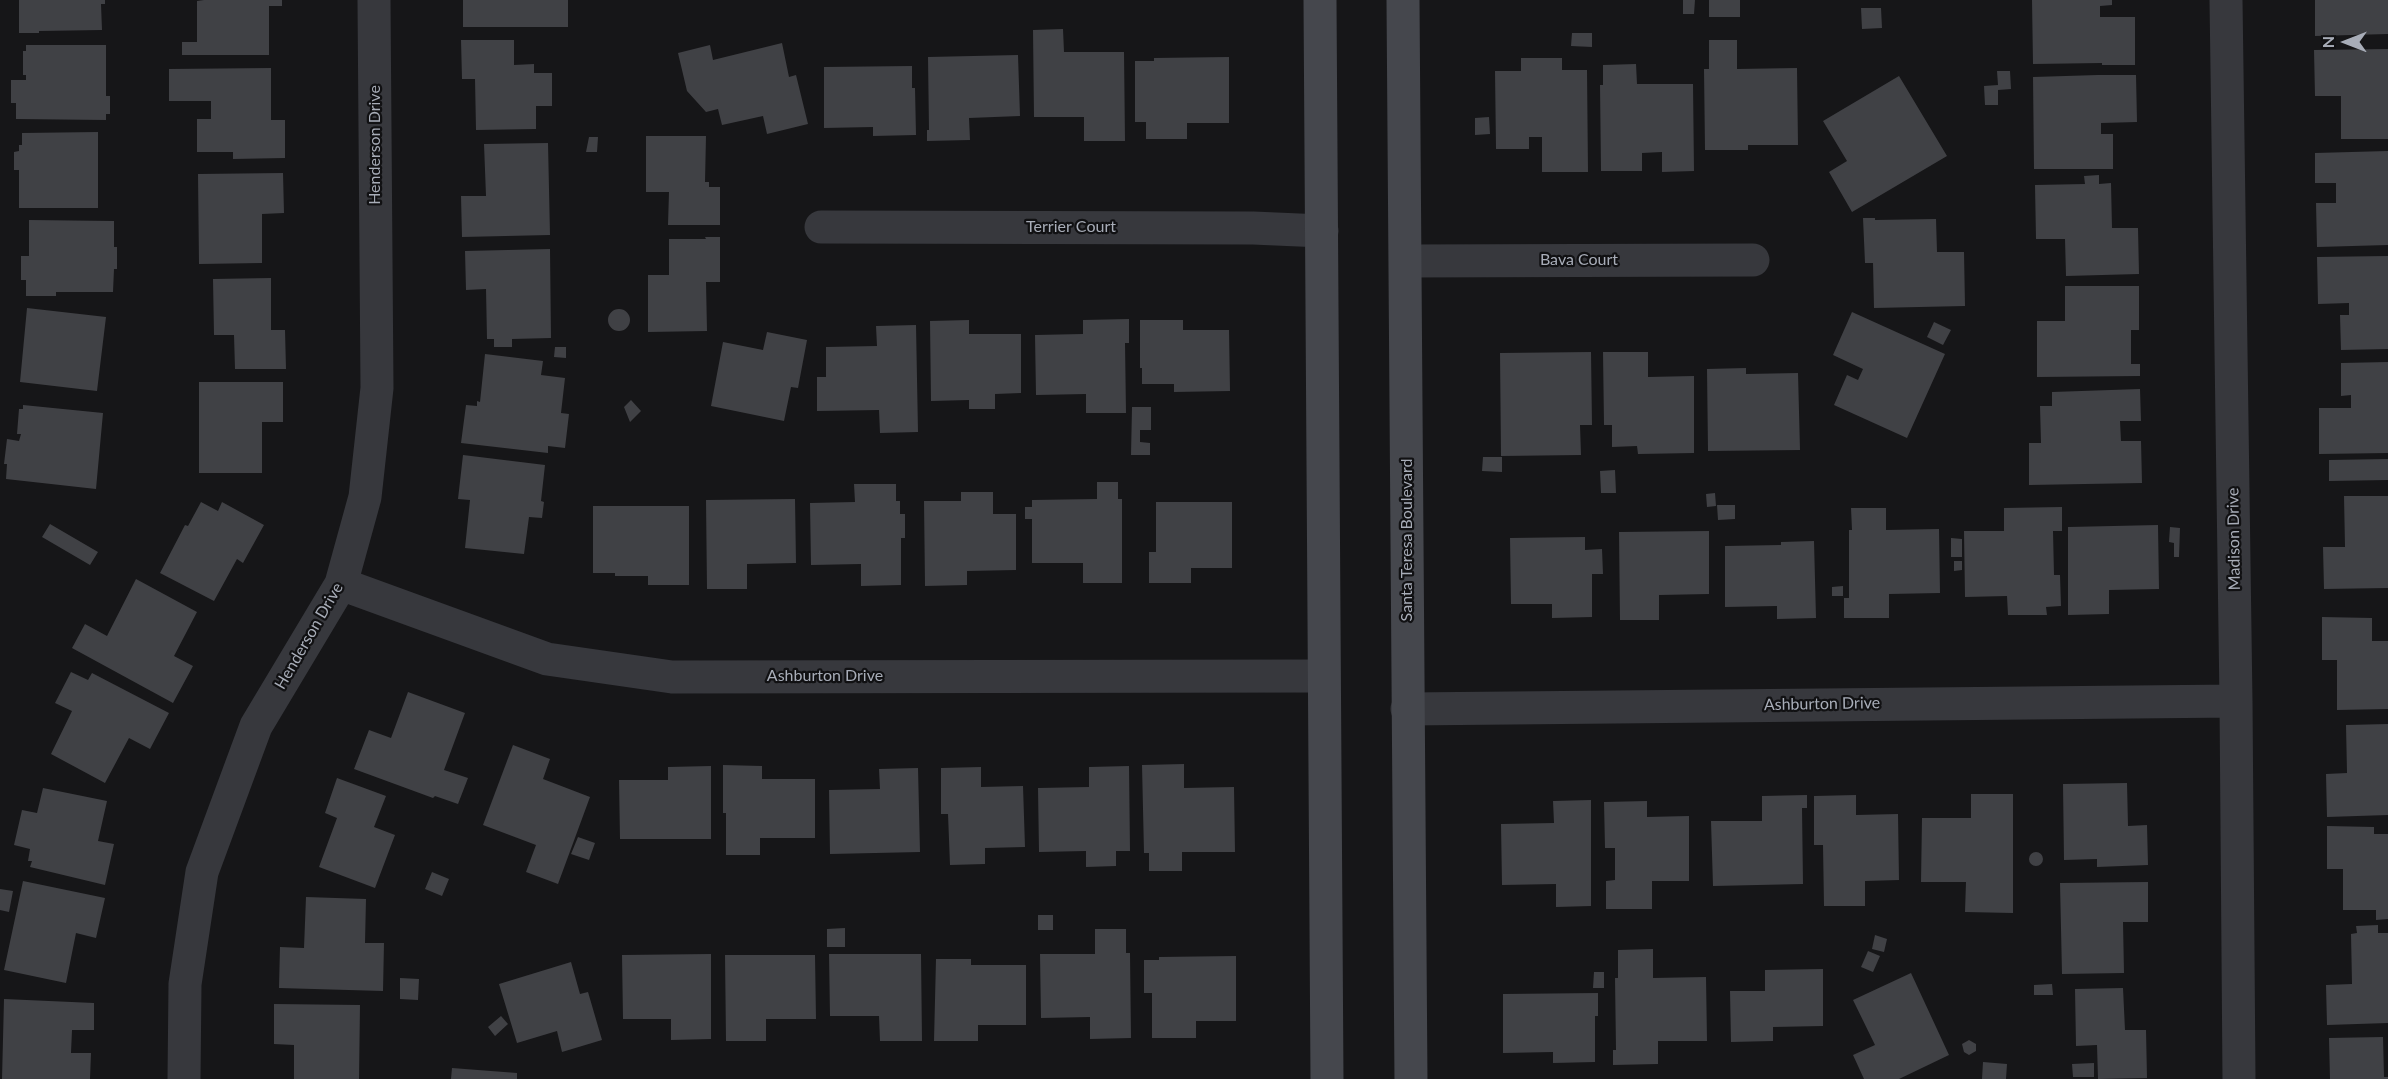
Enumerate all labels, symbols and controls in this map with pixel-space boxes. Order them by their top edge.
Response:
north arrow [2316,12,2376,72]
text: N [2318,36,2337,48]
street label: Henderson Drive [365,85,385,205]
street label: Terrier Court [1026,217,1116,237]
street label: Bava Court [1540,250,1618,270]
street label: Santa Teresa Boulevard [1397,459,1417,621]
street label: Madison Drive [2224,488,2244,590]
street label: Henderson Drive [271,579,347,693]
street label: Ashburton Drive [767,666,883,686]
street label: Ashburton Drive [1764,693,1880,715]

